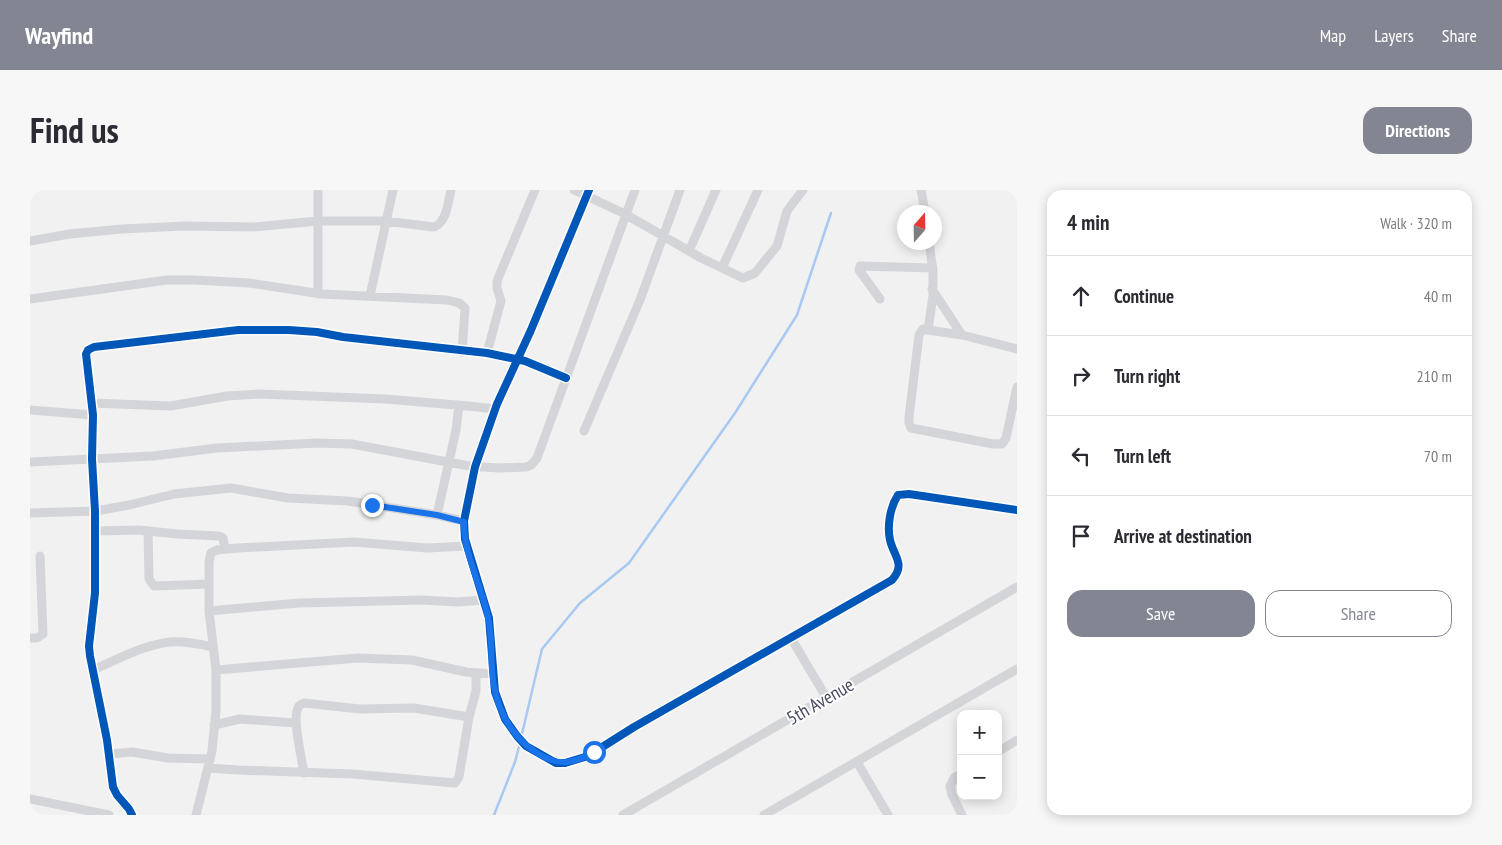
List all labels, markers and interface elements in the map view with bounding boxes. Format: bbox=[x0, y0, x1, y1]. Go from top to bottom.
text: Wayfind bbox=[25, 20, 93, 51]
text: Map bbox=[1320, 24, 1346, 47]
text: Layers bbox=[1374, 24, 1414, 47]
text: Share bbox=[1442, 24, 1477, 47]
text: Find us bbox=[30, 107, 119, 153]
button: Directions bbox=[1363, 107, 1472, 154]
north arrow bbox=[897, 205, 942, 250]
text: 4 min bbox=[1067, 209, 1109, 236]
text: Walk · 320 m bbox=[1380, 213, 1452, 233]
icon: ahead bbox=[1067, 282, 1095, 310]
text: Continue bbox=[1114, 284, 1174, 308]
text: 40 m bbox=[1424, 286, 1452, 306]
icon: right bbox=[1067, 362, 1095, 390]
text: Turn right bbox=[1114, 364, 1180, 388]
text: 210 m bbox=[1417, 366, 1452, 386]
icon: left bbox=[1067, 442, 1095, 470]
text: Turn left bbox=[1114, 444, 1171, 468]
text: 70 m bbox=[1424, 446, 1452, 466]
route end bbox=[361, 494, 384, 517]
icon: arrive bbox=[1067, 522, 1095, 550]
text: Arrive at destination bbox=[1114, 524, 1252, 548]
button: Save bbox=[1067, 590, 1255, 637]
button: Share bbox=[1265, 590, 1452, 637]
street label: 5th Avenue bbox=[782, 672, 858, 730]
map controls bbox=[957, 710, 1002, 800]
button: + bbox=[957, 710, 1002, 755]
route start bbox=[583, 741, 606, 764]
button: − bbox=[957, 755, 1002, 800]

